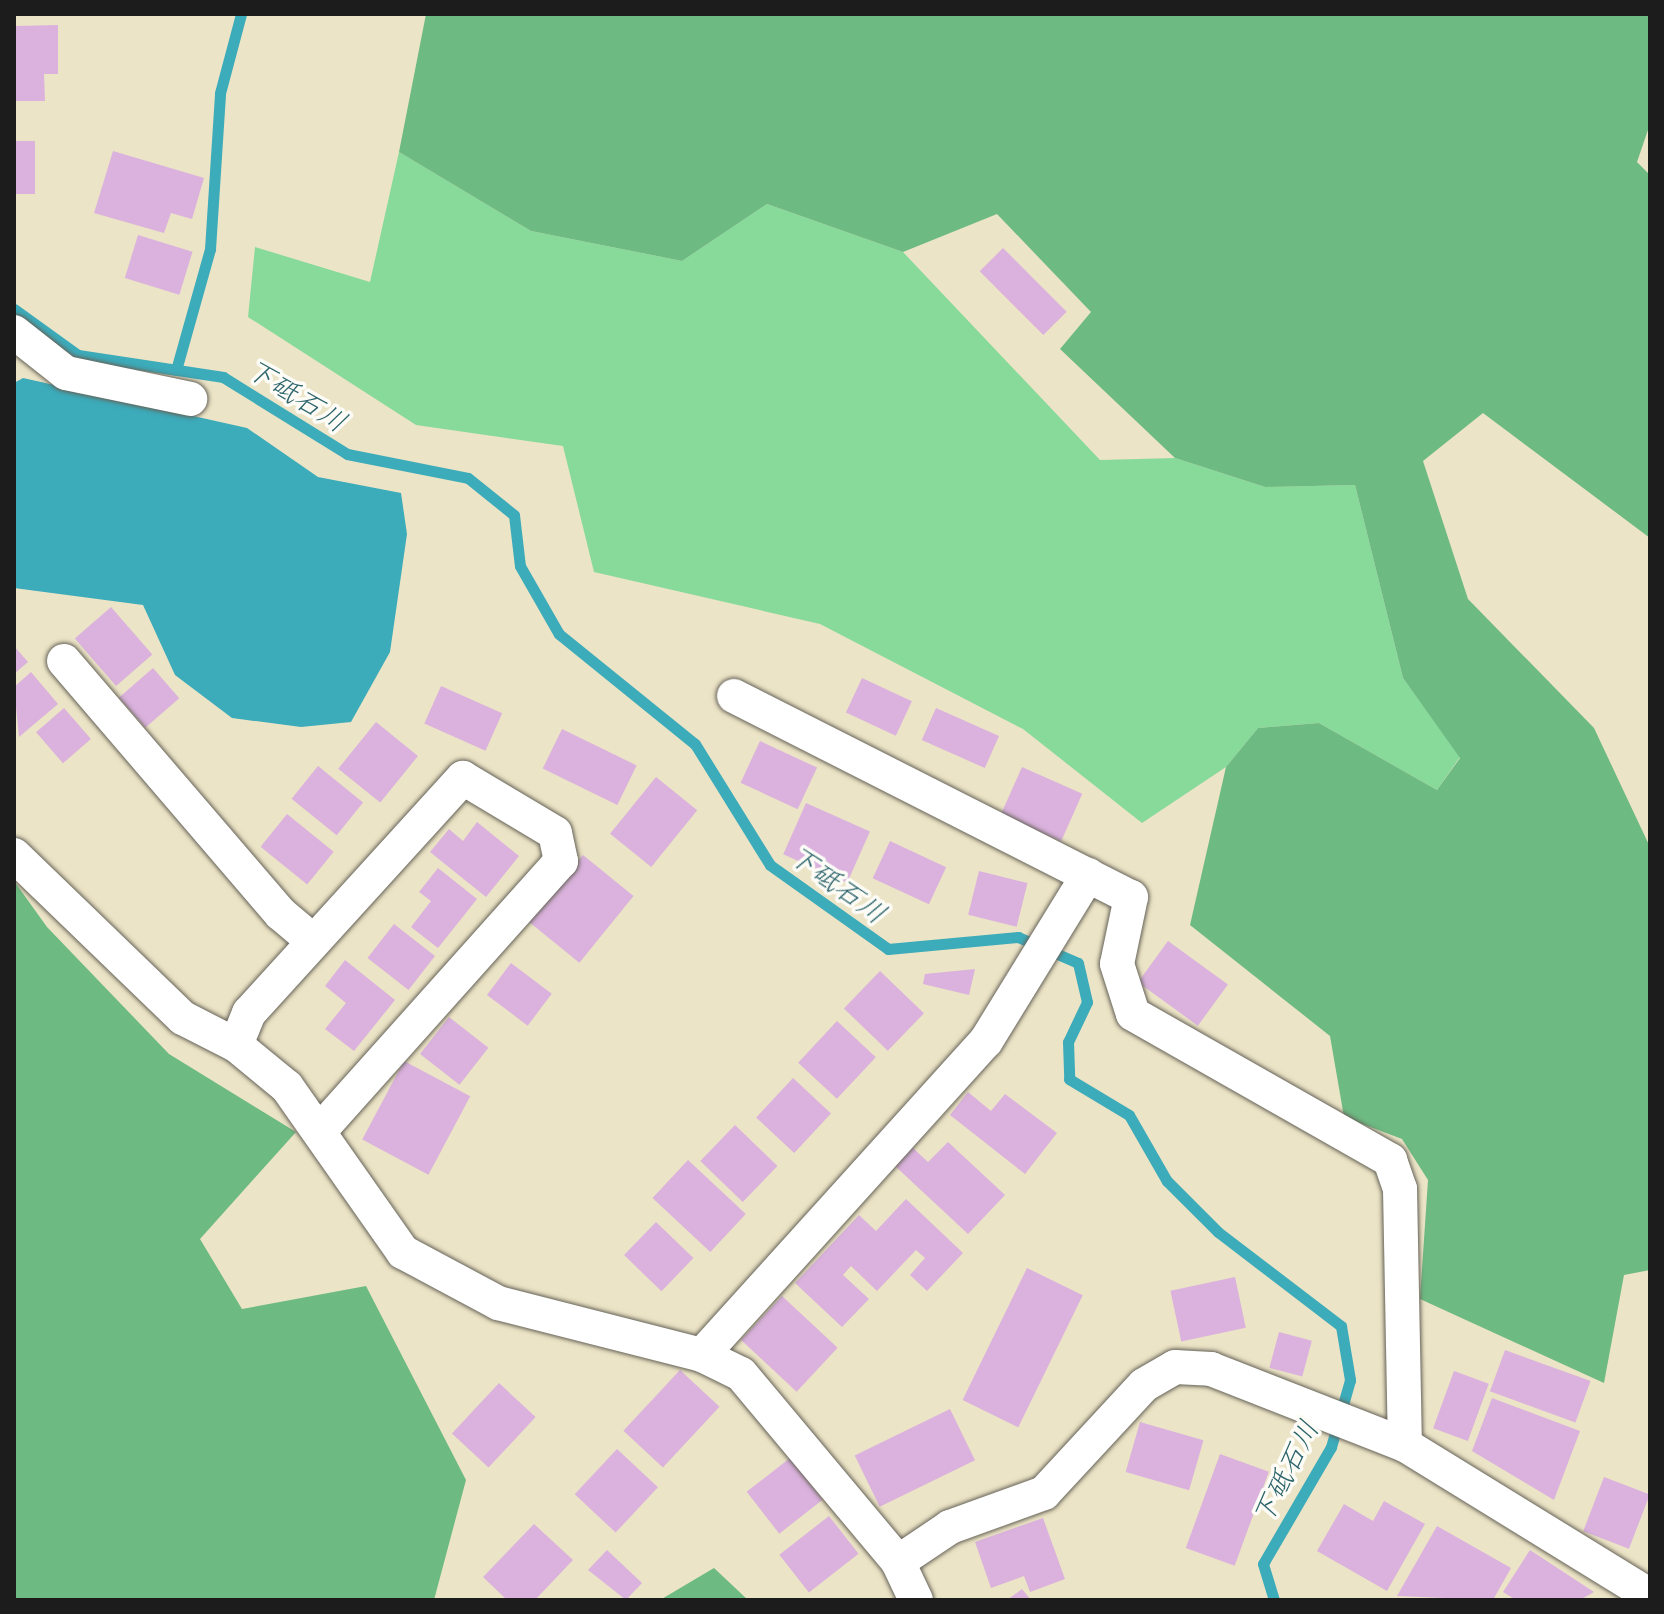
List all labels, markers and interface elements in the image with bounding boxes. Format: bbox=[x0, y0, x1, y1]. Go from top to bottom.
water label: 下砥石川 bbox=[241, 351, 353, 439]
water label: 下砥石川 bbox=[783, 837, 893, 931]
water label: 下砥石川 bbox=[1245, 1414, 1325, 1530]

